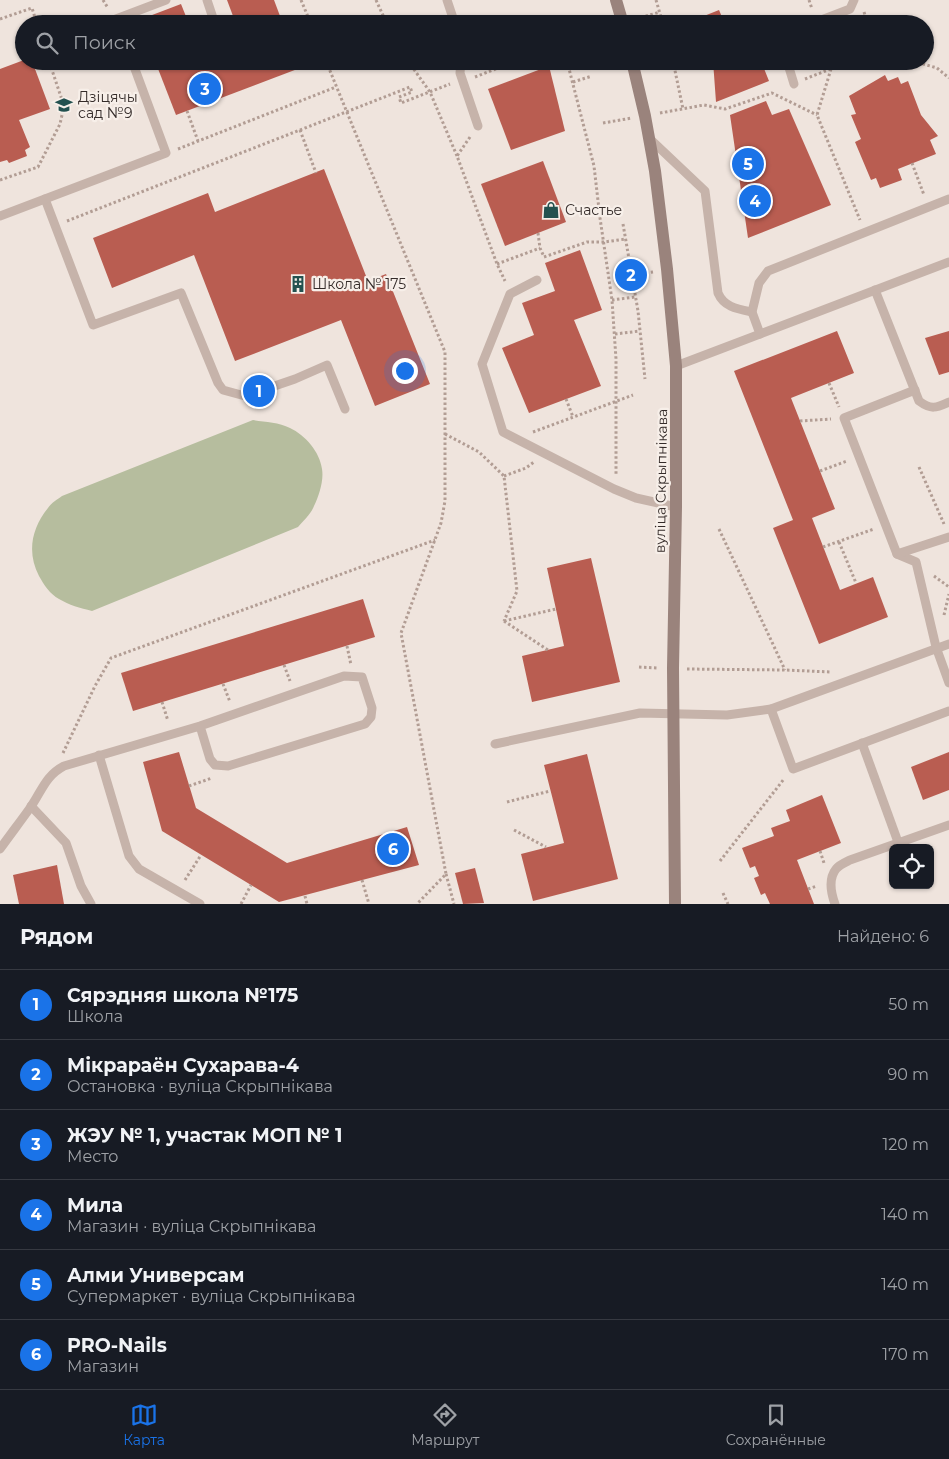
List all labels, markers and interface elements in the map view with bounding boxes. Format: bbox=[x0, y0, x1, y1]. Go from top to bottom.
search box bbox=[15, 15, 934, 70]
icon: search bbox=[33, 29, 61, 57]
text: Поиск bbox=[73, 31, 136, 54]
pin: 3 bbox=[189, 70, 221, 108]
place label: Дзіцячы сад №9 bbox=[78, 88, 138, 122]
school or university icon: Дзіцячы сад №9 bbox=[54, 95, 74, 115]
pin: 5 bbox=[732, 145, 764, 183]
pin: 4 bbox=[739, 182, 771, 220]
shop icon: Счастье bbox=[541, 200, 561, 220]
place label: Счастье bbox=[565, 201, 622, 219]
pin: 2 bbox=[615, 256, 647, 294]
building icon: Школа № 175 bbox=[288, 274, 308, 294]
place label: Школа № 175 bbox=[312, 275, 406, 293]
your location bbox=[392, 358, 418, 384]
pin: 1 bbox=[243, 372, 275, 410]
street label: вуліца Скрыпнікава bbox=[651, 409, 671, 553]
pin: 6 bbox=[377, 830, 409, 868]
map controls bbox=[889, 844, 934, 889]
button: locate bbox=[889, 844, 934, 889]
text: Рядом bbox=[20, 924, 93, 949]
text: Найдено: 6 bbox=[837, 927, 929, 946]
text: Сярэдняя школа №175 bbox=[67, 984, 298, 1007]
text: 1 bbox=[33, 995, 39, 1014]
text: 50 m bbox=[888, 995, 929, 1014]
text: Школа bbox=[67, 1007, 123, 1026]
text: Мікрараён Сухарава-4 bbox=[67, 1054, 299, 1077]
text: 2 bbox=[31, 1065, 41, 1084]
text: 90 m bbox=[887, 1065, 929, 1084]
text: Остановка · вуліца Скрыпнікава bbox=[67, 1077, 333, 1096]
text: ЖЭУ № 1, участак МОП № 1 bbox=[67, 1124, 343, 1147]
text: 3 bbox=[31, 1135, 41, 1154]
text: 120 m bbox=[882, 1135, 929, 1154]
text: Место bbox=[67, 1147, 119, 1166]
text: Мила bbox=[67, 1194, 123, 1217]
text: 4 bbox=[30, 1205, 42, 1224]
text: 140 m bbox=[881, 1205, 929, 1224]
text: Магазин · вуліца Скрыпнікава bbox=[67, 1217, 316, 1236]
text: Алми Универсам bbox=[67, 1264, 244, 1287]
text: 5 bbox=[31, 1275, 41, 1294]
text: 140 m bbox=[881, 1275, 929, 1294]
text: Супермаркет · вуліца Скрыпнікава bbox=[67, 1287, 356, 1306]
text: PRO-Nails bbox=[67, 1334, 167, 1357]
text: 6 bbox=[31, 1345, 41, 1364]
text: 170 m bbox=[882, 1345, 929, 1364]
text: Магазин bbox=[67, 1357, 139, 1376]
tab: Карта bbox=[123, 1401, 165, 1449]
tab: Маршрут bbox=[411, 1401, 479, 1449]
tab: Сохранённые bbox=[726, 1401, 826, 1449]

